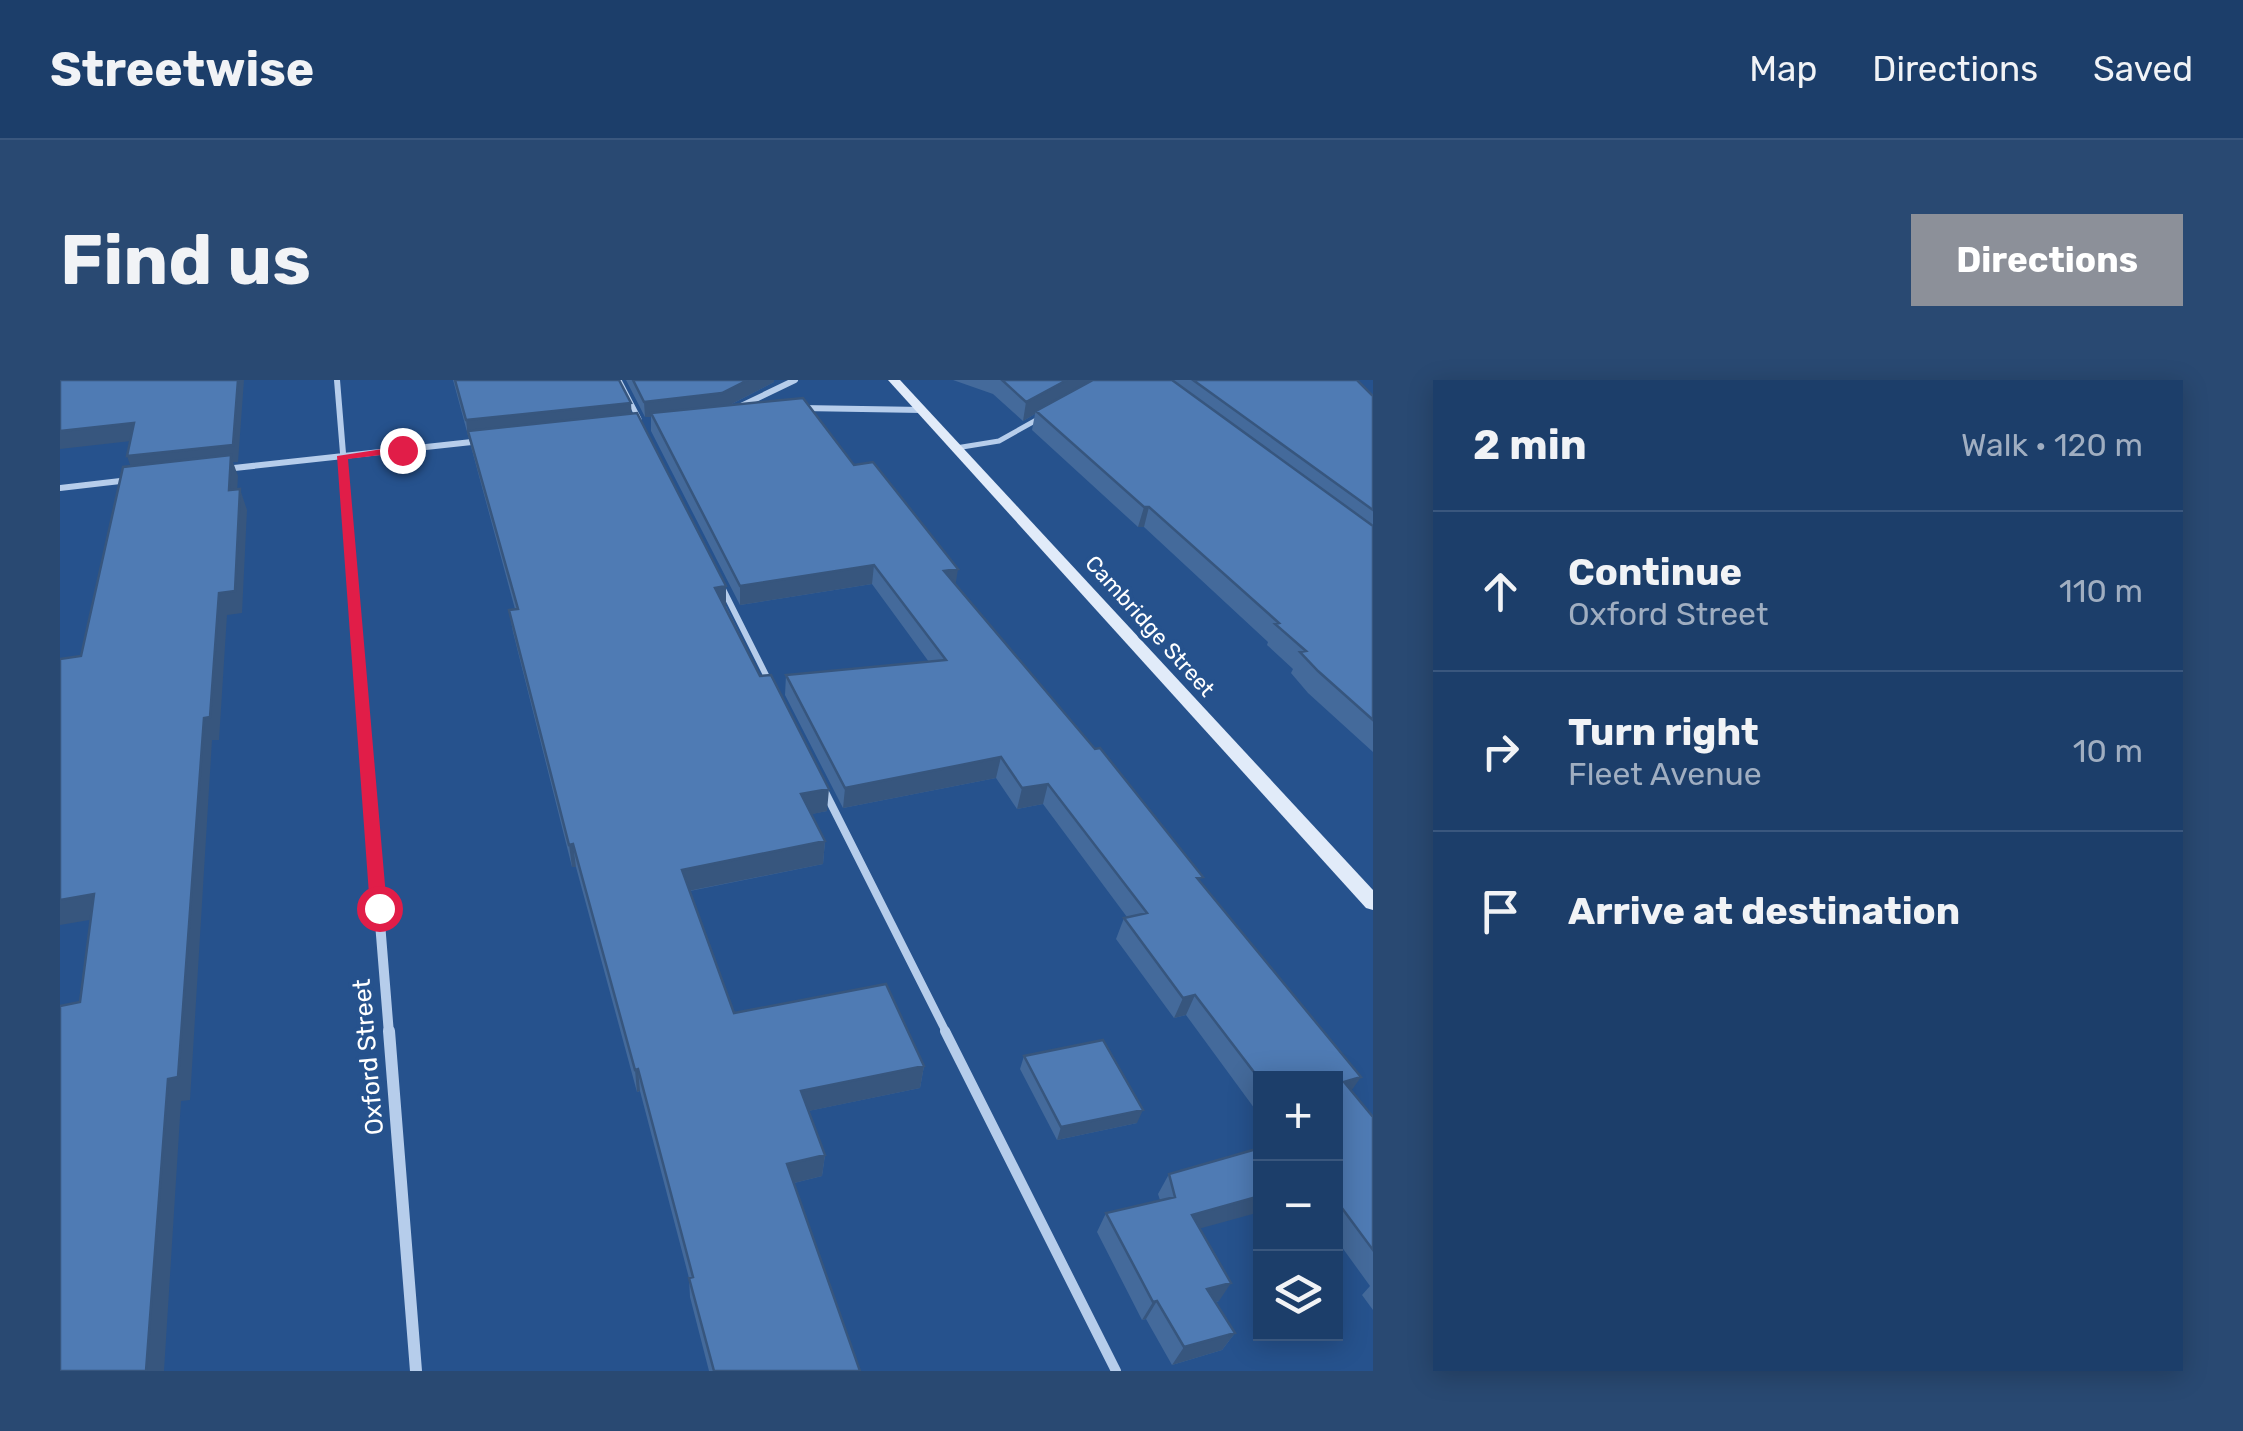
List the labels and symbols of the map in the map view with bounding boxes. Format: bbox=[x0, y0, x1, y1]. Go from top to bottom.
route end bbox=[380, 428, 426, 474]
street label: Cambridge Street bbox=[1080, 550, 1221, 702]
route start bbox=[357, 886, 403, 932]
street label: Oxford Street bbox=[347, 978, 389, 1136]

